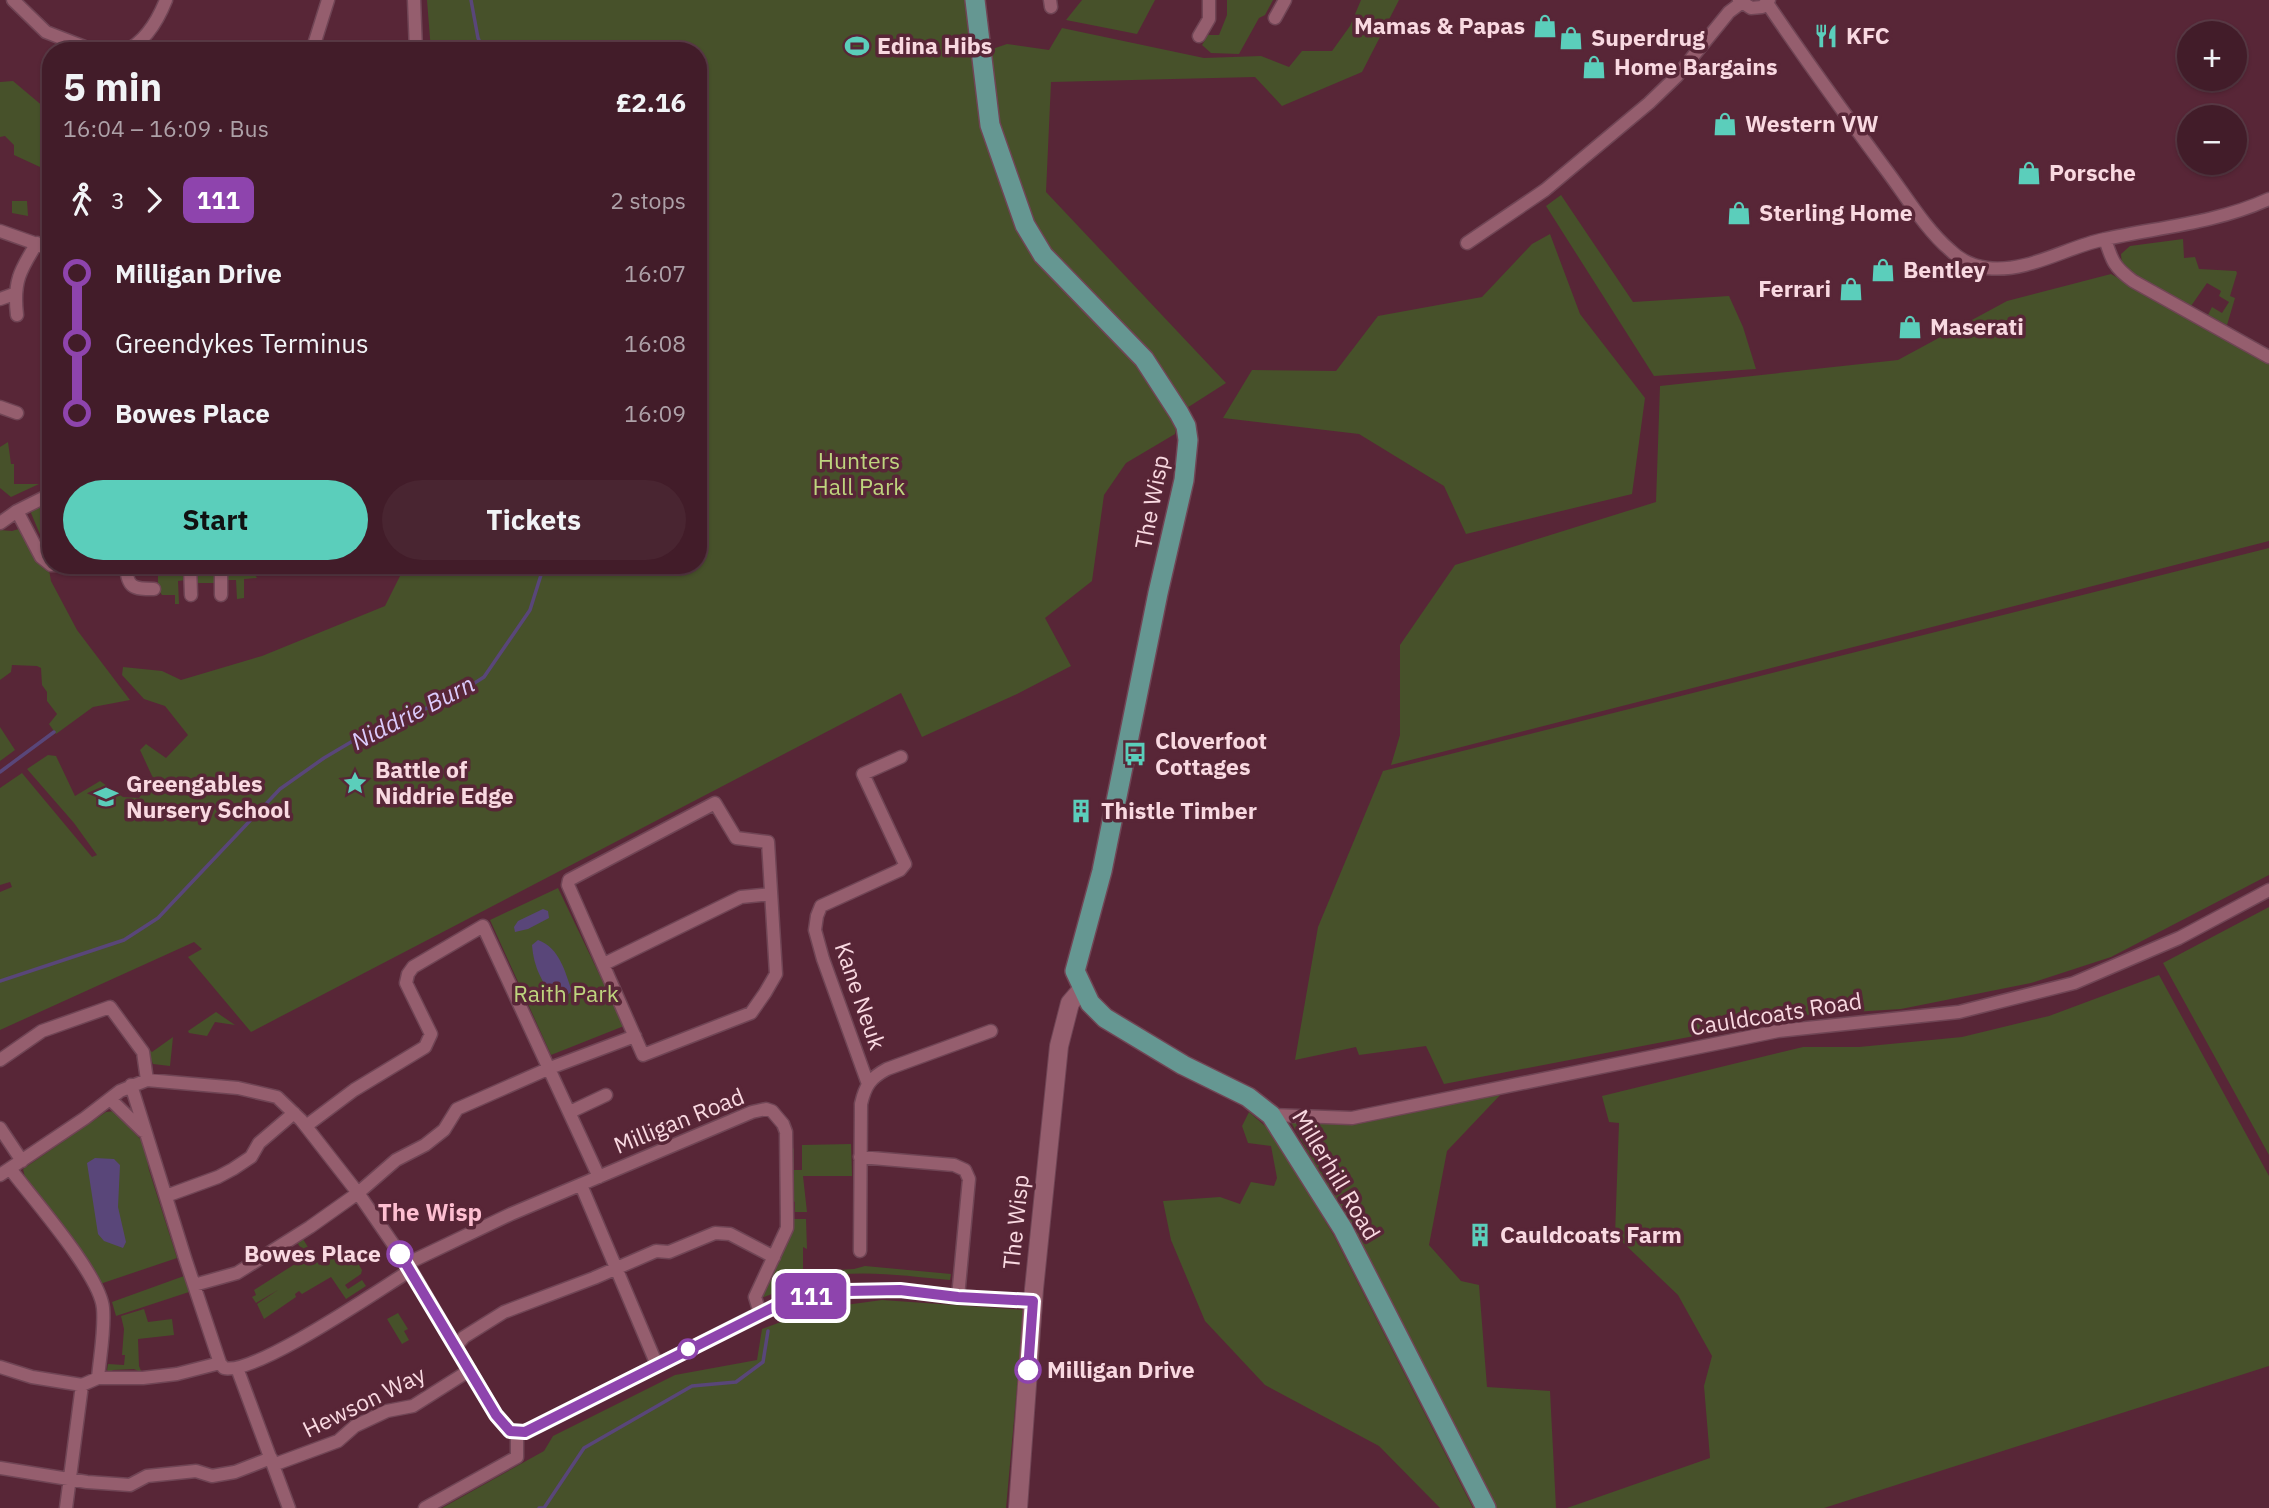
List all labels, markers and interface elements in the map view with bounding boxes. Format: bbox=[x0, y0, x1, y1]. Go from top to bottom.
place label: Mamas & Papas bbox=[1354, 10, 1525, 40]
shop icon: Mamas & Papas bbox=[1531, 12, 1559, 40]
place label: KFC bbox=[1846, 20, 1890, 50]
map controls bbox=[2177, 21, 2247, 175]
button: + bbox=[2177, 21, 2247, 91]
place label: Superdrug bbox=[1591, 22, 1705, 52]
restaurant icon: KFC bbox=[1812, 22, 1840, 50]
shop icon: Superdrug bbox=[1557, 24, 1585, 52]
place label: Edina Hibs bbox=[877, 30, 992, 60]
sports icon: Edina Hibs bbox=[843, 32, 871, 60]
place label: Home Bargains bbox=[1614, 51, 1778, 81]
shop icon: Home Bargains bbox=[1580, 53, 1608, 81]
text: 5 min bbox=[63, 62, 162, 111]
text: £2.16 bbox=[616, 85, 686, 119]
button: − bbox=[2177, 105, 2247, 175]
place label: Western VW bbox=[1745, 108, 1879, 138]
shop icon: Western VW bbox=[1711, 110, 1739, 138]
text: 16:04 – 16:09 · Bus bbox=[63, 113, 269, 143]
place label: Porsche bbox=[2049, 157, 2136, 187]
shop icon: Porsche bbox=[2015, 159, 2043, 187]
icon: walk bbox=[63, 181, 101, 219]
icon: forward bbox=[135, 181, 173, 219]
text: 111 bbox=[197, 184, 240, 216]
text: 3 bbox=[111, 185, 125, 215]
text: 2 stops bbox=[610, 185, 686, 215]
place label: Sterling Home bbox=[1759, 197, 1913, 227]
shop icon: Sterling Home bbox=[1725, 199, 1753, 227]
place label: Bentley bbox=[1903, 254, 1987, 284]
text: Milligan Drive bbox=[115, 256, 282, 290]
shop icon: Bentley bbox=[1869, 256, 1897, 284]
text: 16:07 bbox=[624, 258, 686, 288]
place label: Ferrari bbox=[1758, 273, 1831, 303]
shop icon: Ferrari bbox=[1837, 275, 1865, 303]
place label: Maserati bbox=[1930, 311, 2024, 341]
shop icon: Maserati bbox=[1896, 313, 1924, 341]
text: Greendykes Terminus bbox=[115, 326, 369, 360]
text: 16:08 bbox=[624, 328, 686, 358]
text: Bowes Place bbox=[115, 396, 270, 430]
text: 16:09 bbox=[624, 398, 686, 428]
park label: Hunters Hall Park bbox=[813, 445, 905, 501]
street label: The Wisp bbox=[1127, 452, 1175, 551]
button: Start bbox=[63, 480, 368, 560]
button: Tickets bbox=[382, 480, 686, 560]
water label: Niddrie Burn bbox=[345, 667, 480, 757]
place label: Cloverfoot Cottages bbox=[1155, 725, 1267, 781]
bus stop icon: Cloverfoot Cottages bbox=[1121, 740, 1149, 768]
place label: Battle of Niddrie Edge bbox=[375, 754, 514, 810]
place label: Greengables Nursery School bbox=[126, 768, 290, 824]
place icon: Battle of Niddrie Edge bbox=[341, 769, 369, 797]
school or university icon: Greengables Nursery School bbox=[92, 783, 120, 811]
place label: Thistle Timber bbox=[1101, 795, 1257, 825]
building icon: Thistle Timber bbox=[1067, 797, 1095, 825]
street label: Kane Neuk bbox=[829, 938, 893, 1053]
park label: Raith Park bbox=[513, 978, 619, 1008]
street label: Cauldcoats Road bbox=[1688, 985, 1864, 1041]
street label: Milligan Road bbox=[609, 1080, 748, 1160]
street label: Millerhill Road bbox=[1286, 1104, 1388, 1245]
street label: The Wisp bbox=[995, 1173, 1035, 1271]
district label: The Wisp bbox=[378, 1196, 482, 1228]
place label: Cauldcoats Farm bbox=[1500, 1219, 1682, 1249]
building icon: Cauldcoats Farm bbox=[1466, 1221, 1494, 1249]
place label: Bowes Place bbox=[244, 1238, 381, 1268]
marker: Bowes Place bbox=[387, 1241, 413, 1267]
line badge: 111 bbox=[771, 1273, 851, 1319]
text: 111 bbox=[789, 1280, 833, 1312]
unlabelled marker bbox=[678, 1339, 698, 1359]
place label: Milligan Drive bbox=[1047, 1354, 1195, 1384]
marker: Milligan Drive bbox=[1015, 1357, 1041, 1383]
street label: Hewson Way bbox=[297, 1358, 430, 1444]

